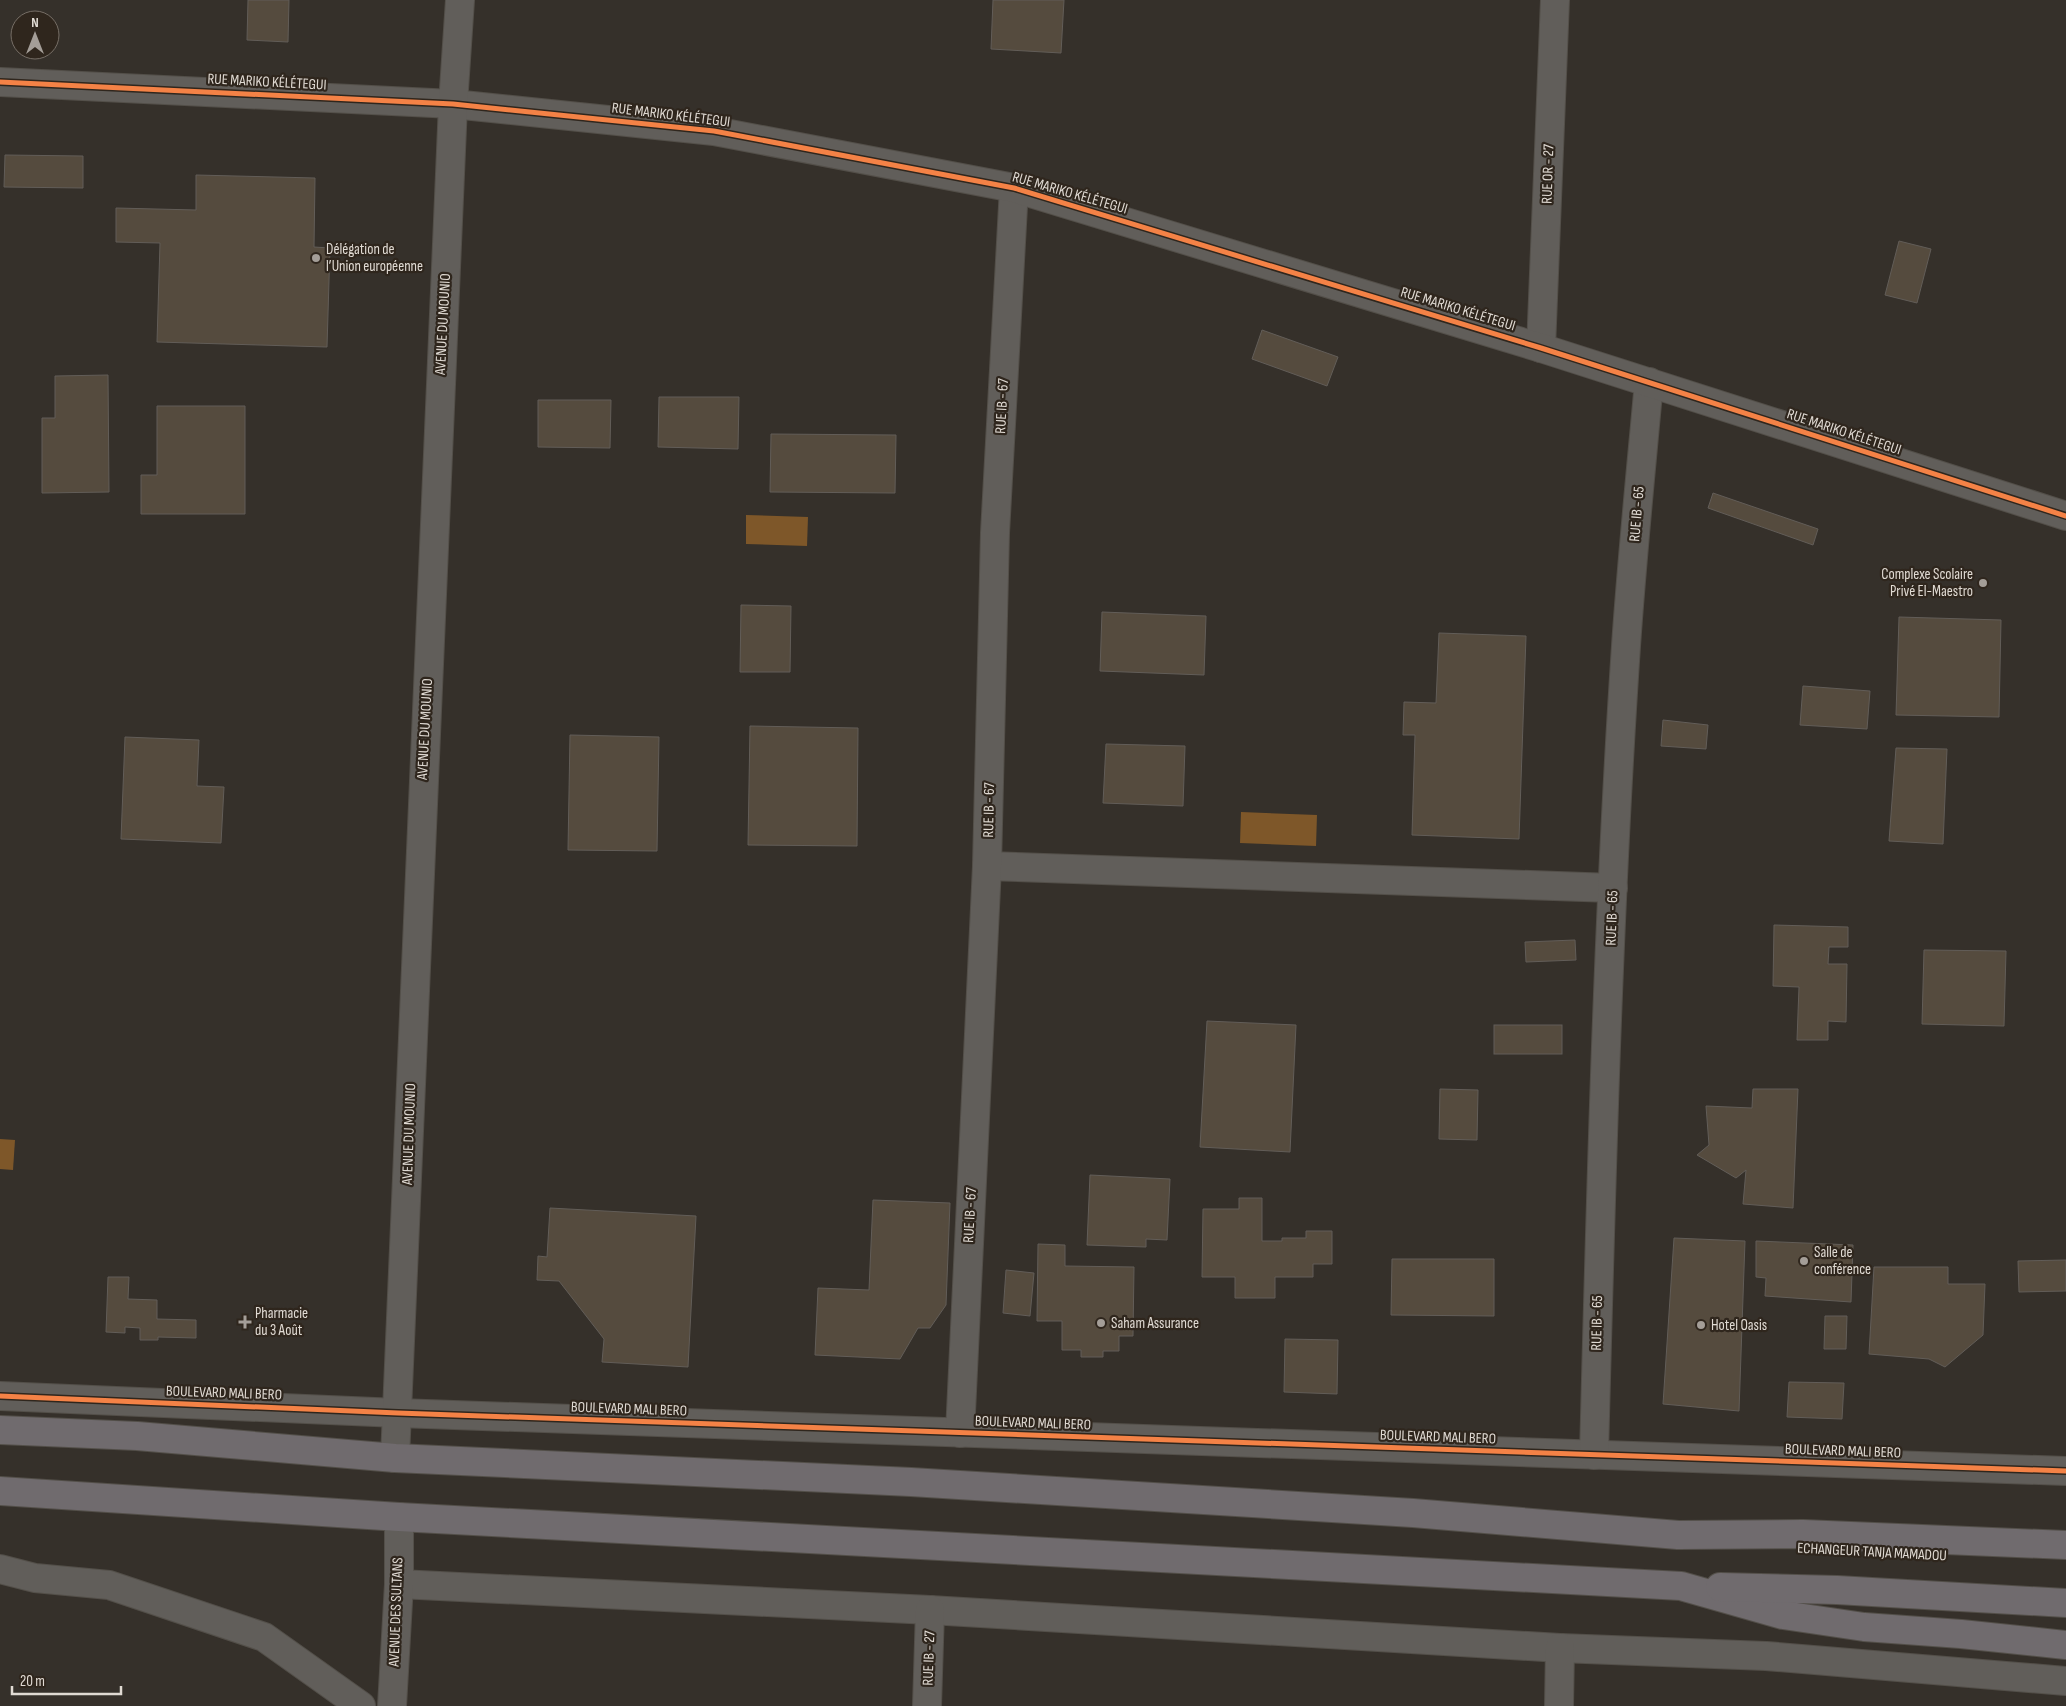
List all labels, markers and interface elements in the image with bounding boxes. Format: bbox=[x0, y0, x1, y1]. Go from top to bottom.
north arrow bbox=[10, 10, 60, 60]
text: N bbox=[31, 14, 39, 31]
street label: RUE MARIKO KÉLÉTEGUI bbox=[207, 69, 327, 95]
street label: RUE MARIKO KÉLÉTEGUI bbox=[611, 98, 731, 132]
street label: RUE OR - 27 bbox=[1537, 144, 1559, 204]
street label: RUE MARIKO KÉLÉTEGUI bbox=[1010, 167, 1130, 219]
place label: Délégation de l’Union européenne bbox=[326, 240, 423, 276]
marker: Délégation de l’Union européenne bbox=[310, 252, 322, 264]
street label: AVENUE DU MOUNIO bbox=[431, 273, 455, 376]
street label: RUE MARIKO KÉLÉTEGUI bbox=[1398, 282, 1518, 336]
street label: RUE IB - 67 bbox=[991, 378, 1013, 434]
street label: RUE MARIKO KÉLÉTEGUI bbox=[1784, 405, 1904, 459]
street label: RUE IB - 65 bbox=[1625, 486, 1649, 542]
place label: Complexe Scolaire Privé El-Maestro bbox=[1881, 565, 1973, 601]
marker: Complexe Scolaire Privé El-Maestro bbox=[1977, 577, 1989, 589]
street label: AVENUE DU MOUNIO bbox=[413, 678, 437, 781]
street label: RUE IB - 67 bbox=[979, 782, 999, 838]
street label: RUE IB - 65 bbox=[1602, 890, 1622, 946]
street label: AVENUE DU MOUNIO bbox=[398, 1083, 420, 1186]
street label: RUE IB - 67 bbox=[959, 1187, 981, 1243]
place label: Salle de conférence bbox=[1814, 1243, 1871, 1279]
marker: Salle de conférence bbox=[1798, 1255, 1810, 1267]
street label: RUE IB - 65 bbox=[1587, 1295, 1607, 1351]
place label: Pharmacie du 3 Août bbox=[255, 1304, 308, 1340]
place label: Saham Assurance bbox=[1111, 1314, 1199, 1333]
marker: Pharmacie du 3 Août bbox=[239, 1316, 251, 1328]
place label: Hotel Oasis bbox=[1711, 1316, 1767, 1335]
marker: Saham Assurance bbox=[1095, 1317, 1107, 1329]
marker: Hotel Oasis bbox=[1695, 1319, 1707, 1331]
street label: BOULEVARD MALI BERO bbox=[166, 1381, 282, 1405]
street label: BOULEVARD MALI BERO bbox=[571, 1397, 687, 1421]
street label: BOULEVARD MALI BERO bbox=[975, 1411, 1091, 1435]
street label: BOULEVARD MALI BERO bbox=[1380, 1425, 1496, 1449]
street label: BOULEVARD MALI BERO bbox=[1785, 1439, 1901, 1463]
street label: ECHANGEUR TANJA MAMADOU bbox=[1797, 1539, 1947, 1565]
street label: AVENUE DES SULTANS bbox=[385, 1557, 407, 1668]
street label: RUE IB - 27 bbox=[919, 1630, 939, 1686]
scale bar bbox=[12, 1664, 121, 1696]
text: 20 m bbox=[20, 1672, 45, 1691]

